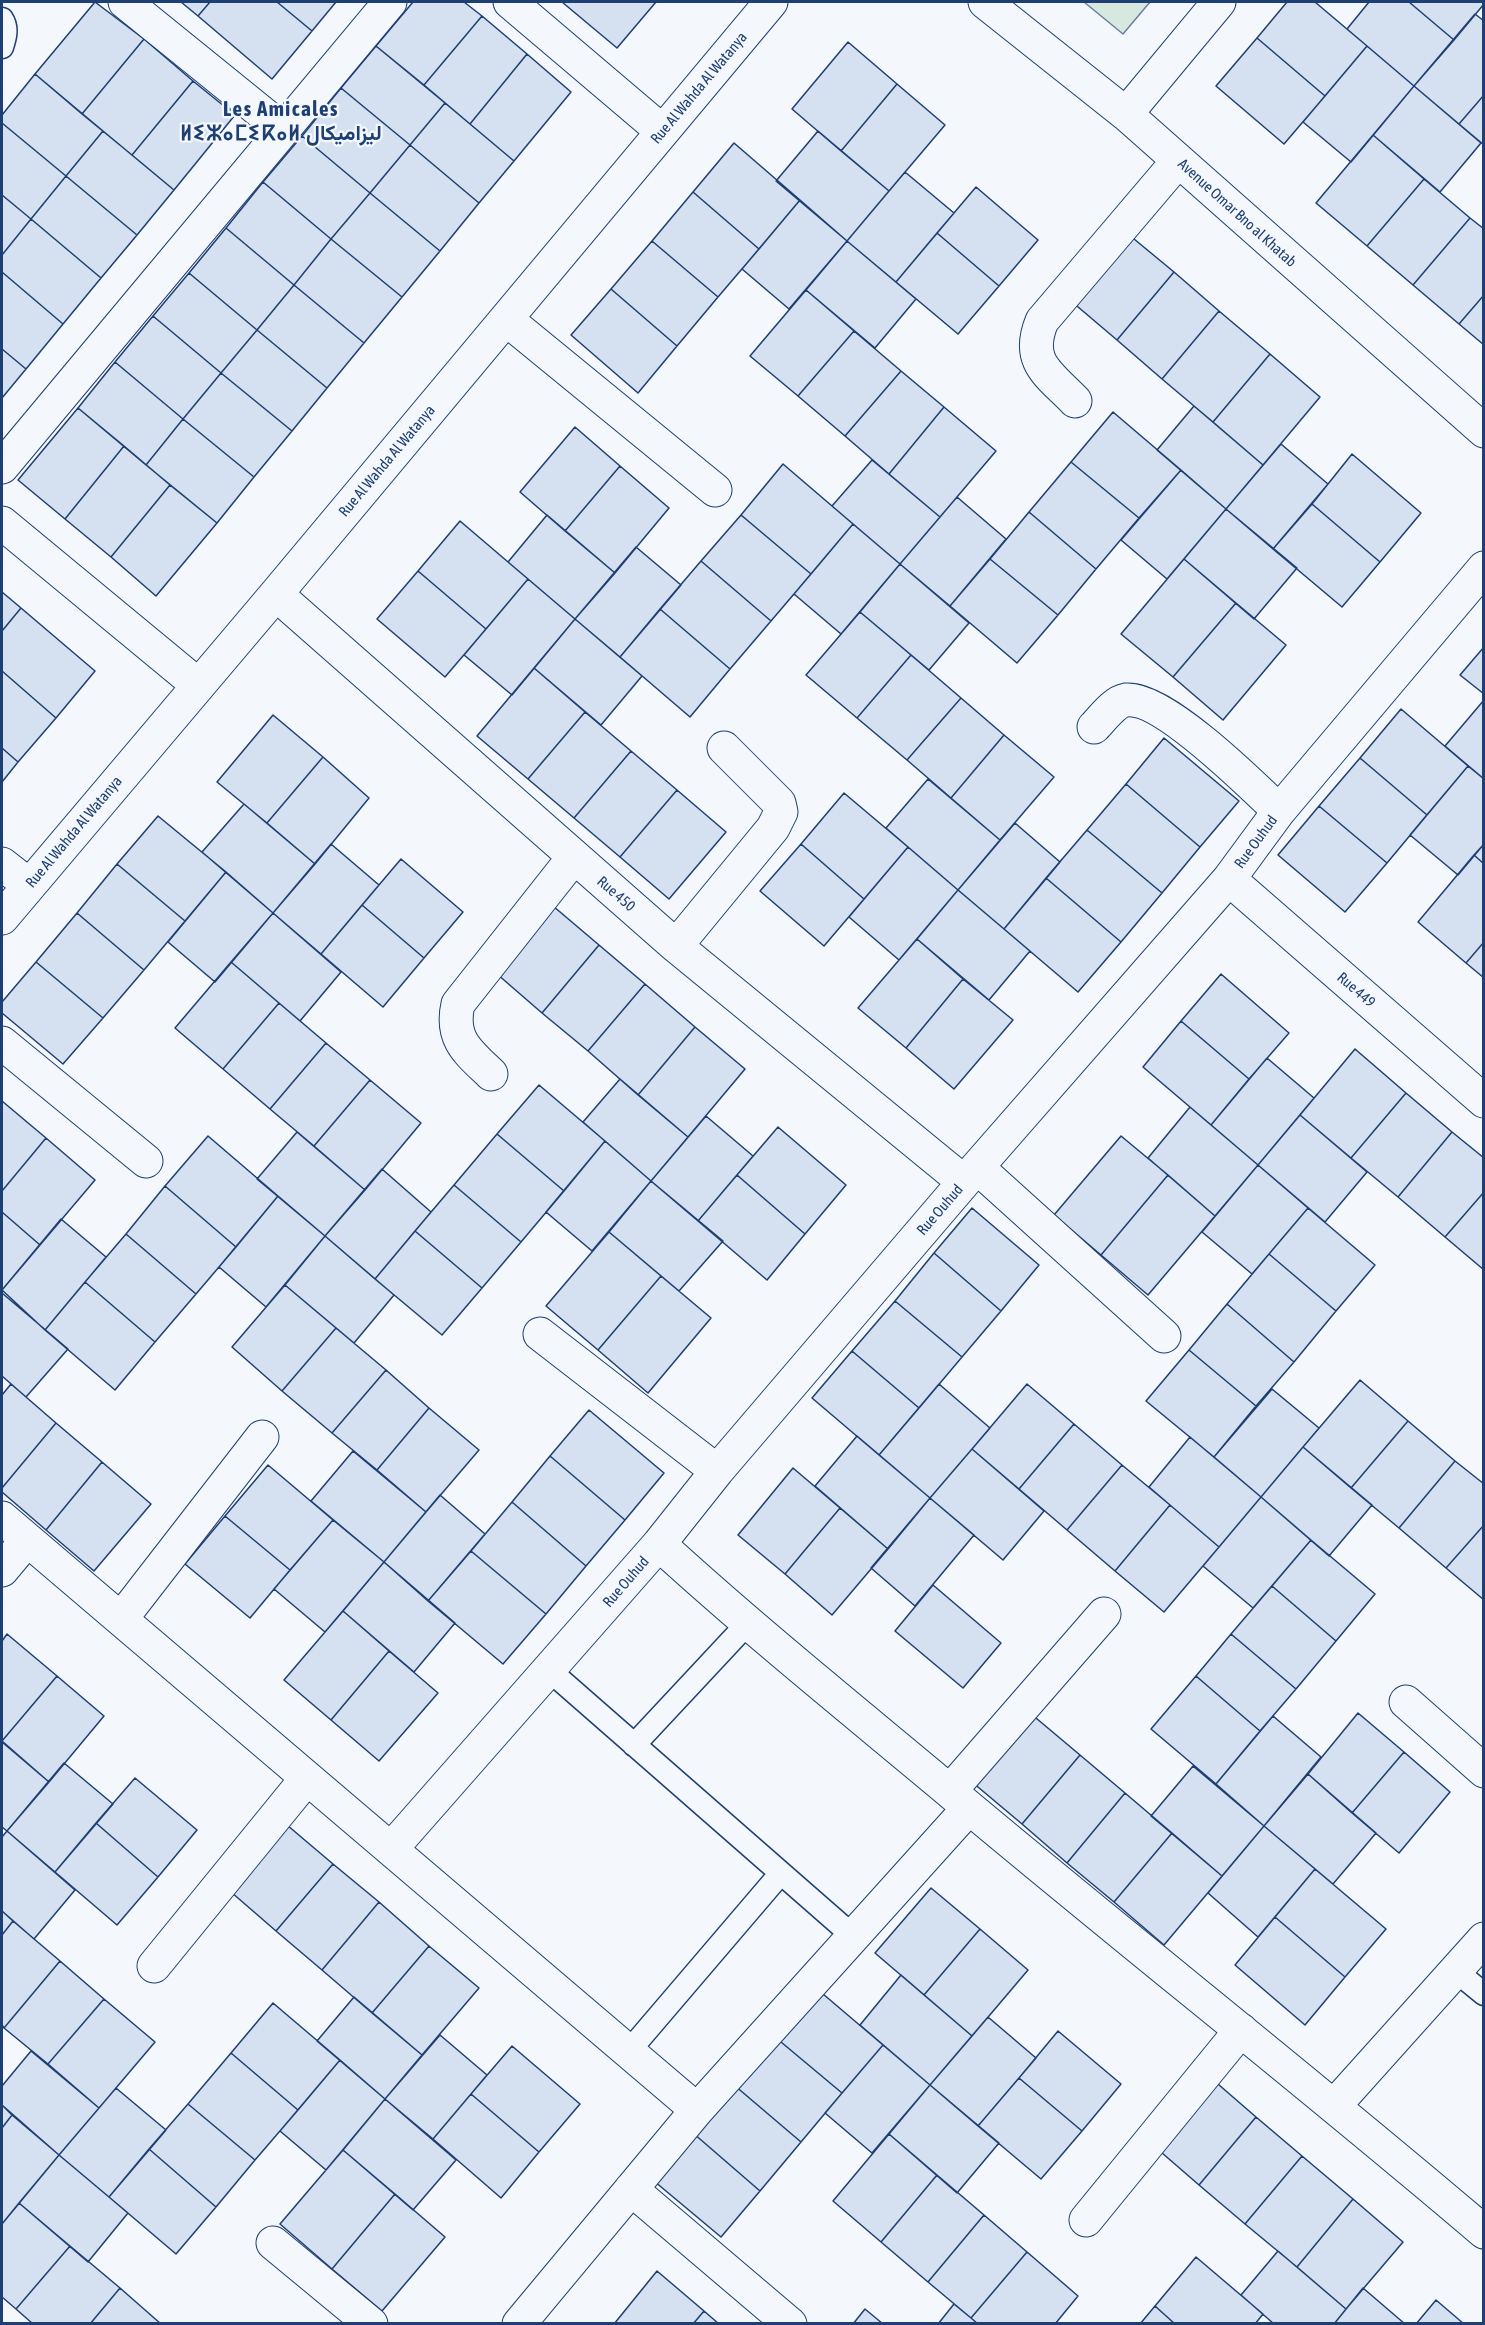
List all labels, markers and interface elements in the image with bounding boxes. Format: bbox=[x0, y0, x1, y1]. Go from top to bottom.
street label: Rue Al Wahda Al Watanya bbox=[647, 29, 751, 147]
district label: Les Amicales ⵍⵉⵣⴰⵎⵉⴽⴰⵍ ليزاميكال bbox=[187, 96, 375, 146]
street label: Avenue Omar Bno al Khatab bbox=[1174, 155, 1300, 271]
street label: Rue Al Wahda Al Watanya bbox=[335, 402, 439, 520]
street label: Rue Al Wahda Al Watanya bbox=[22, 773, 126, 891]
street label: Rue Ouhud bbox=[1231, 812, 1281, 872]
street label: Rue 450 bbox=[593, 873, 639, 915]
street label: Rue 449 bbox=[1333, 969, 1379, 1011]
street label: Rue Ouhud bbox=[913, 1181, 967, 1239]
street label: Rue Ouhud bbox=[599, 1553, 653, 1611]

